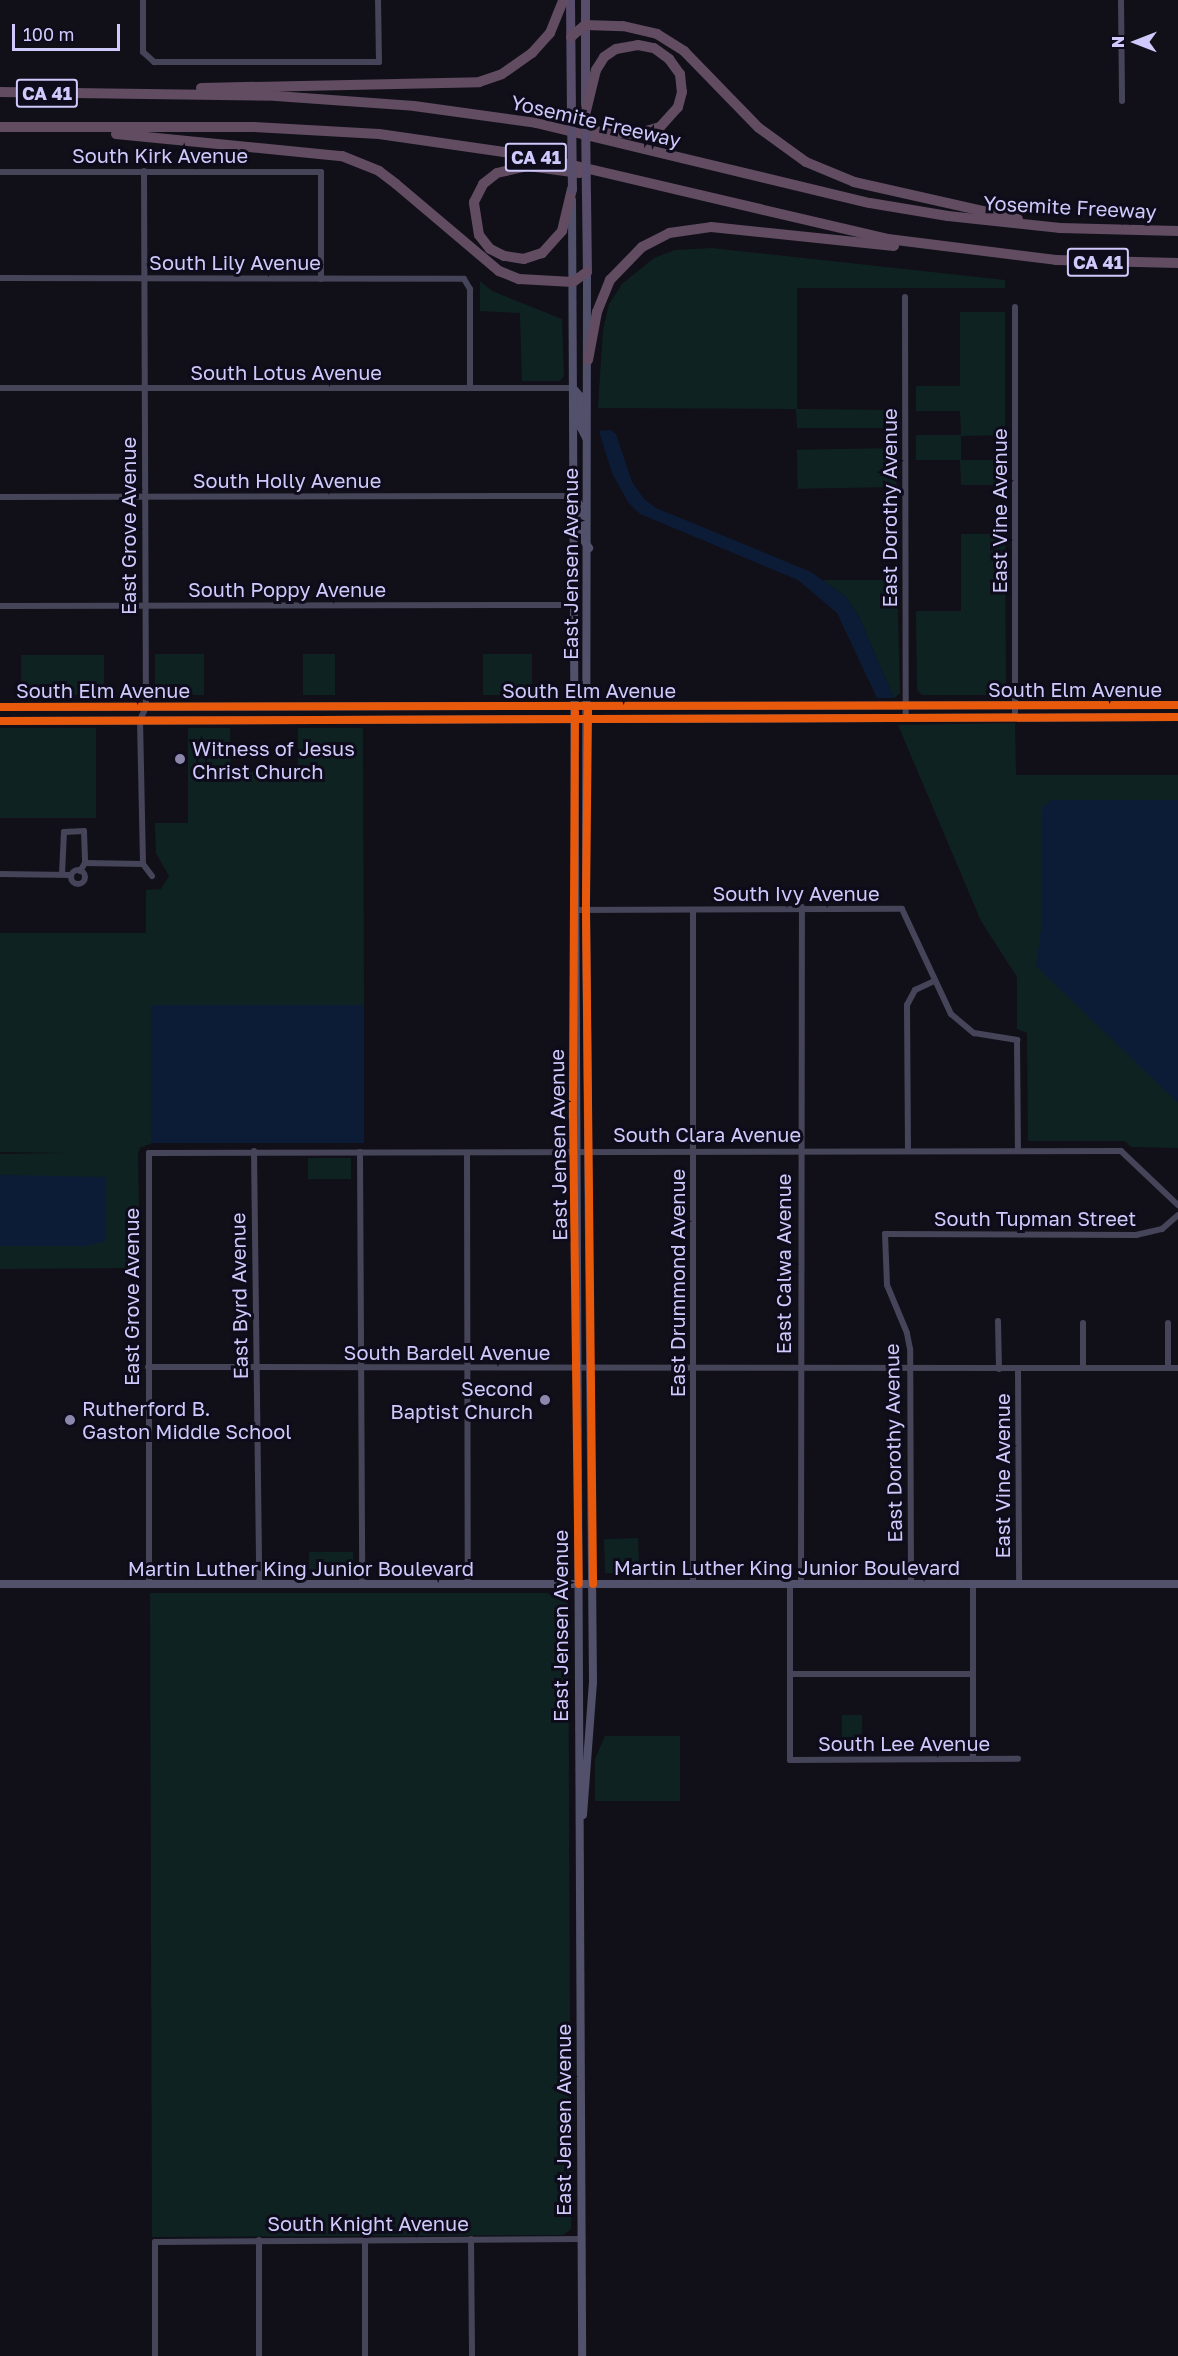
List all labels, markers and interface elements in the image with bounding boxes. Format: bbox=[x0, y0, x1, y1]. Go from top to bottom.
scale bar bbox=[15, 12, 123, 50]
north arrow bbox=[1106, 12, 1166, 72]
text: 100 m bbox=[23, 23, 74, 45]
text: N bbox=[1108, 36, 1128, 48]
road number: CA 41 bbox=[15, 78, 78, 108]
street label: Yosemite Freeway bbox=[509, 90, 683, 152]
road number: CA 41 bbox=[504, 142, 568, 172]
street label: South Kirk Avenue bbox=[72, 143, 248, 167]
street label: Yosemite Freeway bbox=[983, 190, 1157, 224]
road number: CA 41 bbox=[1066, 247, 1130, 277]
street label: South Lily Avenue bbox=[149, 250, 321, 274]
street label: South Lotus Avenue bbox=[190, 360, 382, 384]
street label: East Dorothy Avenue bbox=[877, 408, 901, 608]
street label: East Vine Avenue bbox=[987, 428, 1011, 594]
street label: East Grove Avenue bbox=[116, 437, 140, 615]
street label: South Holly Avenue bbox=[193, 468, 381, 492]
street label: East Jensen Avenue bbox=[558, 468, 582, 660]
street label: South Poppy Avenue bbox=[188, 577, 386, 601]
street label: South Elm Avenue bbox=[988, 677, 1162, 701]
street label: South Elm Avenue bbox=[16, 678, 190, 702]
street label: South Elm Avenue bbox=[502, 678, 676, 702]
place label: Witness of Jesus Christ Church bbox=[192, 736, 355, 783]
marker: Witness of Jesus Christ Church bbox=[173, 752, 187, 766]
street label: South Ivy Avenue bbox=[712, 881, 880, 905]
street label: East Jensen Avenue bbox=[544, 1049, 572, 1241]
street label: South Clara Avenue bbox=[613, 1122, 801, 1146]
street label: East Drummond Avenue bbox=[665, 1169, 689, 1397]
street label: East Calwa Avenue bbox=[771, 1174, 795, 1354]
street label: South Tupman Street bbox=[934, 1206, 1136, 1230]
street label: East Grove Avenue bbox=[119, 1208, 143, 1386]
street label: East Byrd Avenue bbox=[226, 1212, 252, 1380]
street label: South Bardell Avenue bbox=[344, 1340, 550, 1364]
street label: East Dorothy Avenue bbox=[879, 1343, 907, 1543]
place label: Second Baptist Church bbox=[390, 1376, 533, 1423]
marker: Second Baptist Church bbox=[538, 1393, 552, 1407]
street label: East Vine Avenue bbox=[990, 1393, 1014, 1559]
place label: Rutherford B. Gaston Middle School bbox=[82, 1396, 292, 1443]
marker: Rutherford B. Gaston Middle School bbox=[63, 1413, 77, 1427]
street label: East Jensen Avenue bbox=[548, 1530, 572, 1722]
street label: Martin Luther King Junior Boulevard bbox=[614, 1555, 960, 1579]
street label: Martin Luther King Junior Boulevard bbox=[128, 1556, 474, 1580]
street label: South Lee Avenue bbox=[818, 1731, 990, 1755]
street label: East Jensen Avenue bbox=[551, 2024, 575, 2216]
street label: South Knight Avenue bbox=[267, 2211, 469, 2235]

